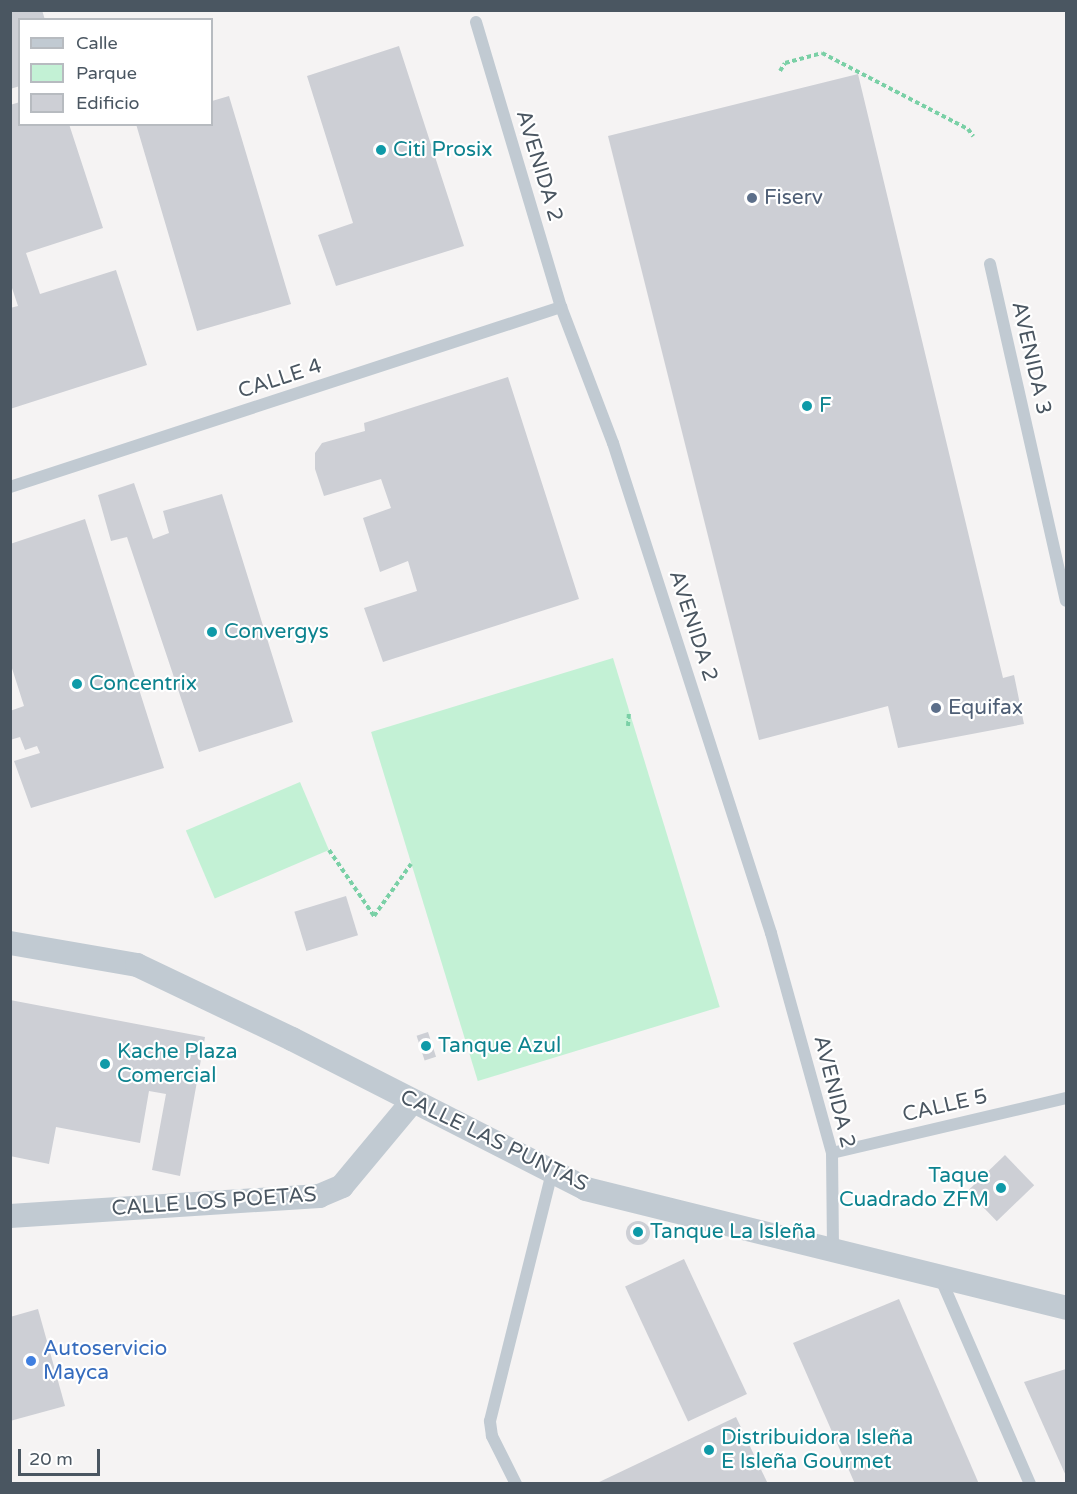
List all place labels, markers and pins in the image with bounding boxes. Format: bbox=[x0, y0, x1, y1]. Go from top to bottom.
place label: Citi Prosix bbox=[393, 137, 493, 163]
marker: Citi Prosix bbox=[374, 143, 388, 157]
place label: Fiserv bbox=[764, 185, 823, 211]
marker: Fiserv bbox=[745, 191, 759, 205]
place label: F bbox=[819, 393, 832, 419]
marker: F bbox=[800, 399, 814, 413]
place label: Convergys bbox=[224, 619, 329, 645]
marker: Convergys bbox=[205, 625, 219, 639]
place label: Concentrix bbox=[89, 671, 197, 697]
marker: Concentrix bbox=[70, 677, 84, 691]
place label: Equifax bbox=[948, 695, 1023, 721]
marker: Equifax bbox=[929, 701, 943, 715]
place label: Tanque Azul bbox=[438, 1033, 561, 1059]
place label: Kache Plaza Comercial bbox=[117, 1039, 237, 1089]
marker: Tanque Azul bbox=[419, 1039, 433, 1053]
marker: Kache Plaza Comercial bbox=[98, 1057, 112, 1071]
place label: Taque Cuadrado ZFM bbox=[839, 1163, 989, 1213]
marker: Taque Cuadrado ZFM bbox=[994, 1181, 1008, 1195]
place label: Tanque La Isleña bbox=[650, 1219, 816, 1245]
marker: Tanque La Isleña bbox=[631, 1225, 645, 1239]
place label: Autoservicio Mayca bbox=[43, 1336, 167, 1386]
marker: Autoservicio Mayca bbox=[24, 1354, 38, 1368]
place label: Distribuidora Isleña E Isleña Gourmet bbox=[721, 1425, 913, 1475]
marker: Distribuidora Isleña E Isleña Gourmet bbox=[702, 1443, 716, 1457]

